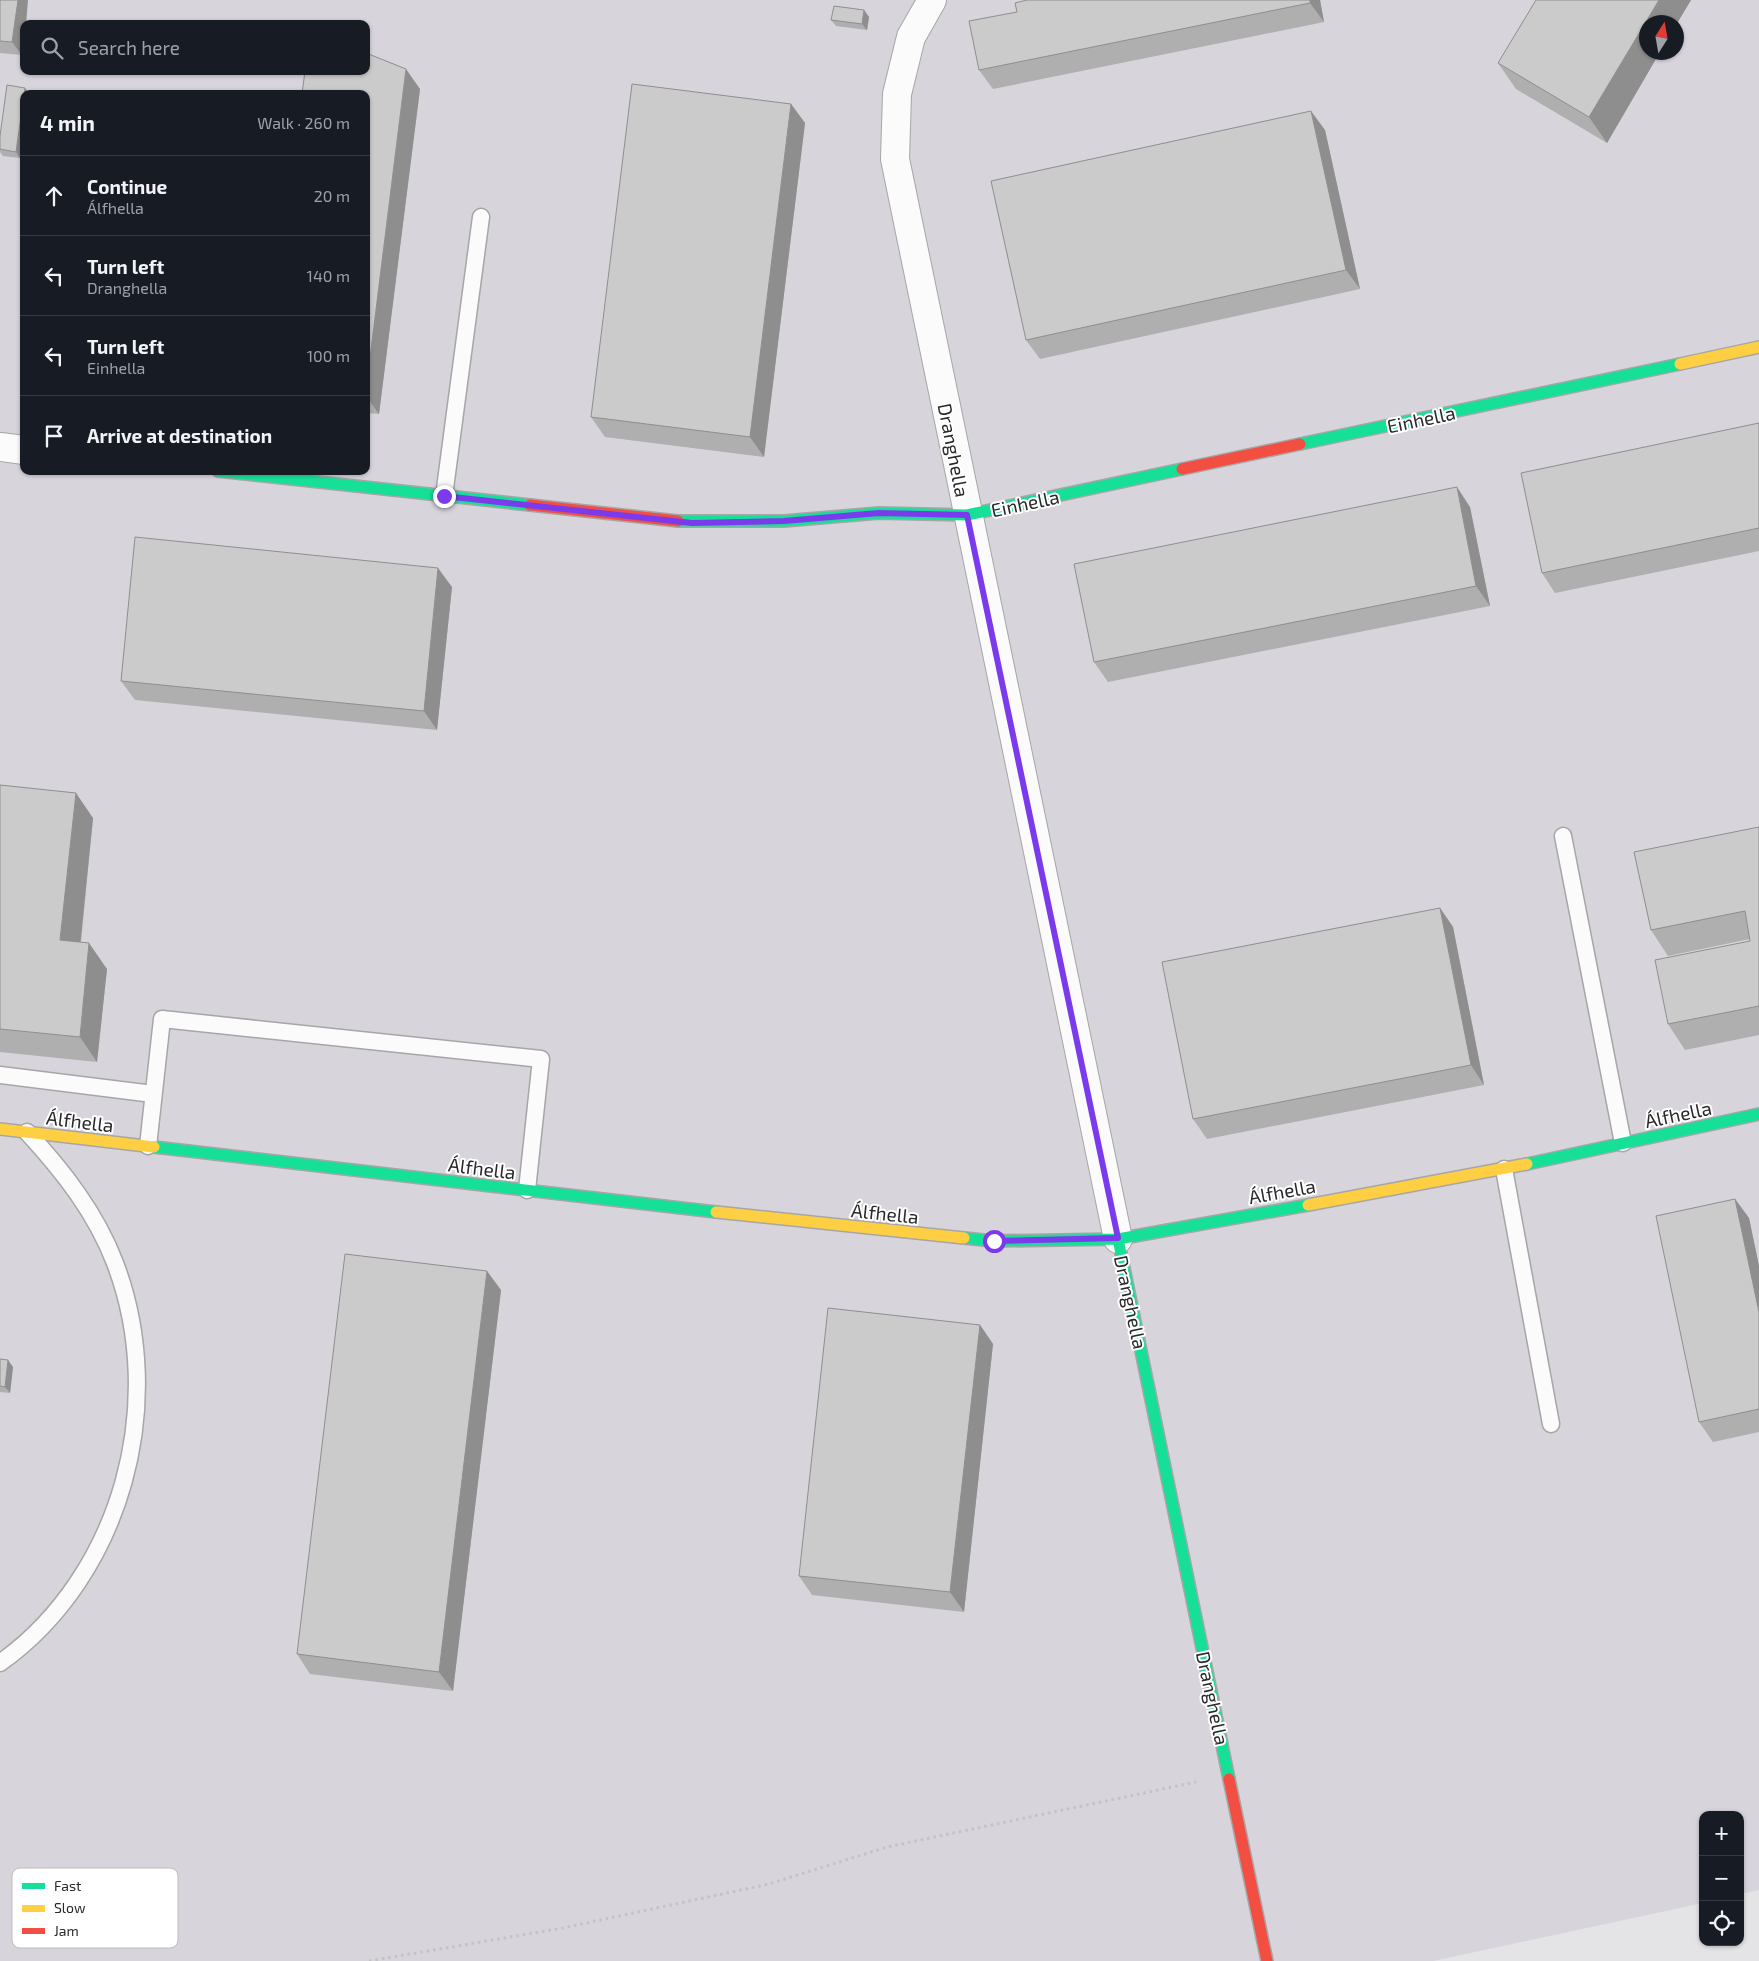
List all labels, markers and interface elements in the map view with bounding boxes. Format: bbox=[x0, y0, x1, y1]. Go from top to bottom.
north arrow bbox=[1639, 15, 1684, 60]
search box bbox=[20, 20, 370, 75]
icon: search bbox=[38, 34, 66, 62]
text: Search here bbox=[78, 36, 180, 59]
text: 4 min bbox=[40, 110, 95, 135]
text: Walk · 260 m bbox=[257, 113, 350, 132]
text: Continue bbox=[87, 175, 167, 198]
icon: ahead bbox=[40, 182, 68, 210]
text: 20 m bbox=[314, 186, 350, 205]
text: Álfhella bbox=[87, 198, 144, 217]
text: Turn left bbox=[87, 255, 164, 278]
icon: left bbox=[40, 262, 68, 290]
text: 140 m bbox=[307, 266, 350, 285]
text: Dranghella bbox=[87, 278, 167, 297]
text: Turn left bbox=[87, 335, 164, 358]
icon: left bbox=[40, 342, 68, 370]
text: 100 m bbox=[307, 346, 350, 365]
text: Einhella bbox=[87, 358, 145, 377]
street label: Dranghella bbox=[934, 401, 974, 499]
street label: Einhella bbox=[1385, 401, 1457, 437]
icon: arrive bbox=[40, 422, 68, 450]
text: Arrive at destination bbox=[87, 424, 272, 447]
route end bbox=[433, 485, 456, 508]
street label: Einhella bbox=[989, 485, 1061, 521]
street label: Álfhella bbox=[1643, 1096, 1713, 1132]
street label: Álfhella bbox=[45, 1105, 115, 1137]
street label: Álfhella bbox=[447, 1152, 517, 1184]
street label: Álfhella bbox=[1247, 1174, 1317, 1208]
street label: Álfhella bbox=[850, 1198, 920, 1228]
route start bbox=[983, 1230, 1006, 1253]
street label: Dranghella bbox=[1110, 1253, 1152, 1351]
street label: Dranghella bbox=[1192, 1649, 1234, 1747]
map controls bbox=[1699, 1811, 1744, 1946]
button: + bbox=[1699, 1811, 1744, 1856]
button: − bbox=[1699, 1856, 1744, 1901]
legend bbox=[12, 1868, 178, 1948]
text: Fast bbox=[54, 1877, 81, 1894]
text: Slow bbox=[54, 1899, 86, 1916]
button: locate bbox=[1699, 1901, 1744, 1946]
text: Jam bbox=[54, 1922, 79, 1939]

